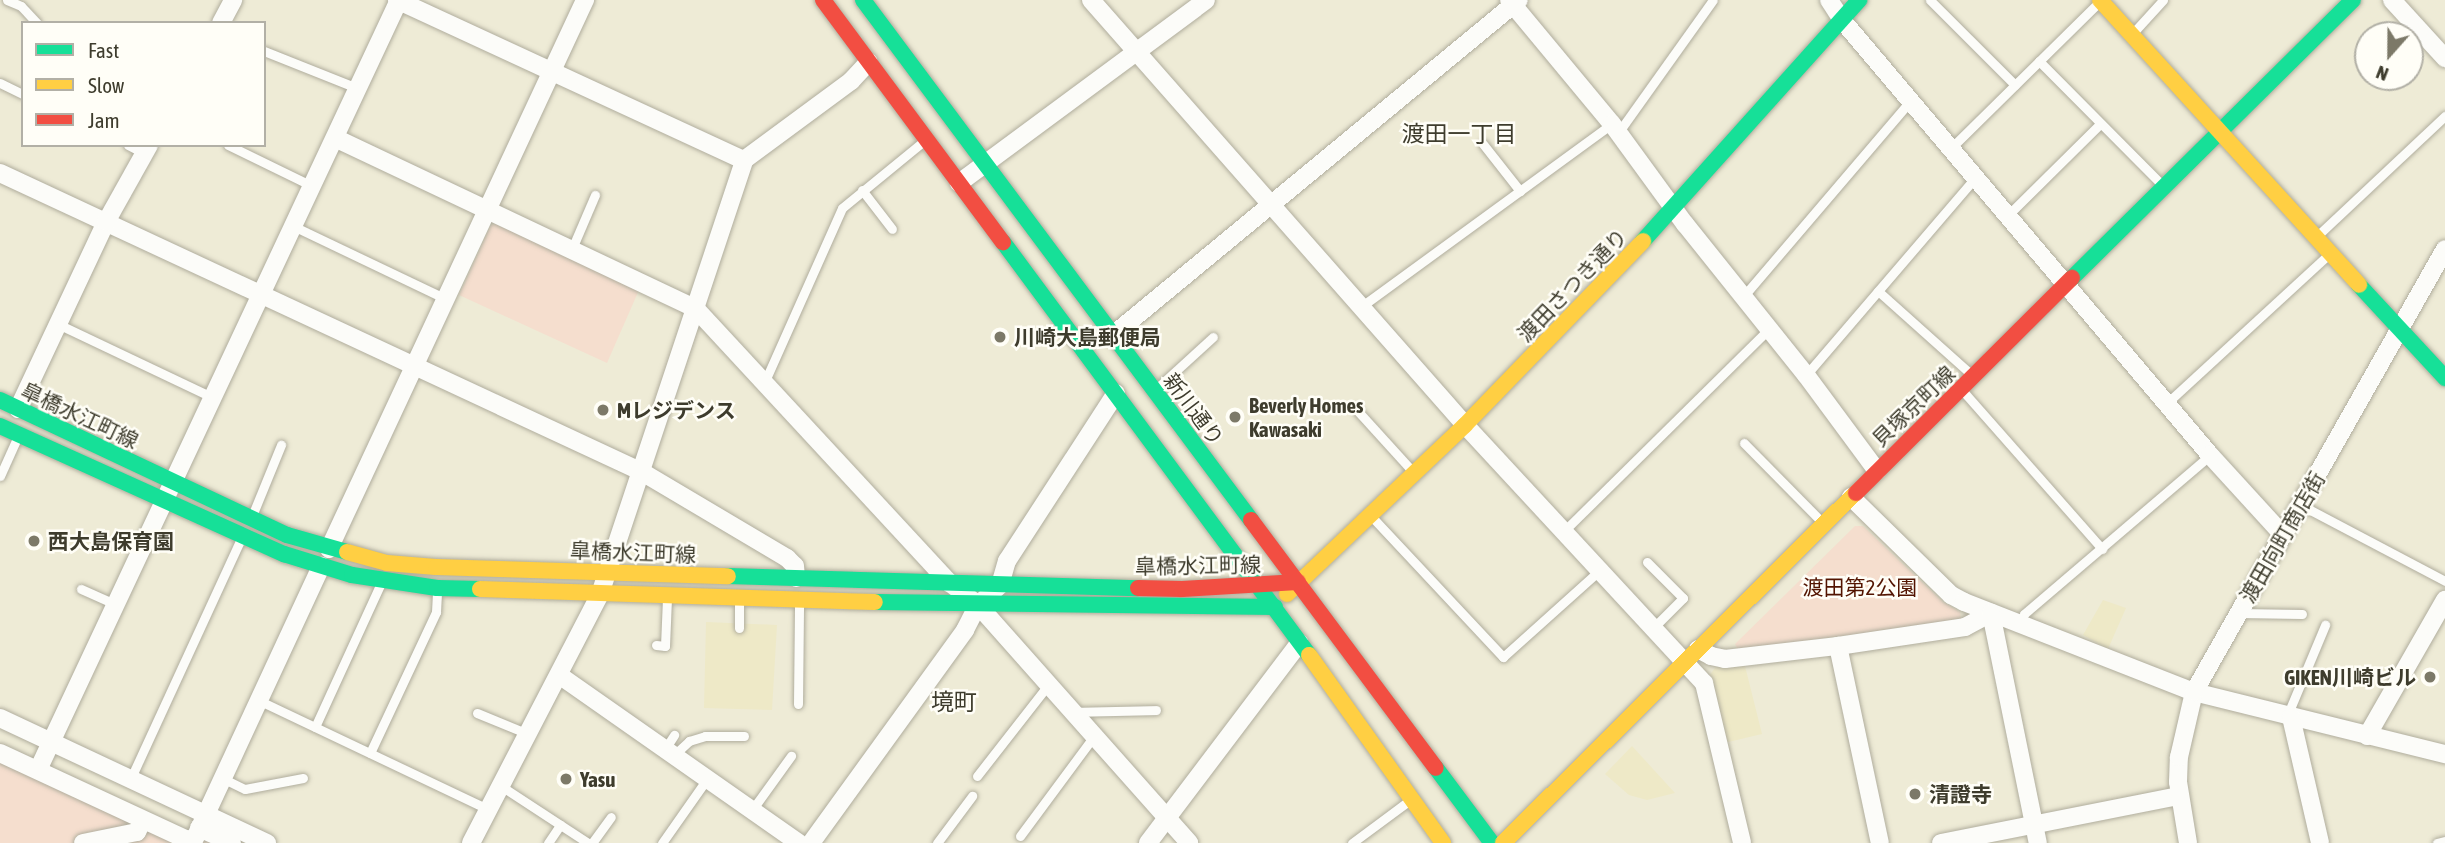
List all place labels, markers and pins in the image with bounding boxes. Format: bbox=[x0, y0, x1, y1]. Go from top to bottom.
place label: 川崎大島郵便局 bbox=[1014, 324, 1161, 350]
marker: 川崎大島郵便局 bbox=[992, 329, 1008, 345]
place label: Beverly Homes Kawasaki bbox=[1249, 392, 1363, 442]
place label: Mレジデンス bbox=[617, 397, 736, 423]
marker: Mレジデンス bbox=[595, 402, 611, 418]
marker: Beverly Homes Kawasaki bbox=[1227, 409, 1243, 425]
place label: 西大島保育園 bbox=[48, 528, 174, 554]
marker: 西大島保育園 bbox=[26, 533, 42, 549]
place label: GIKEN川崎ビル bbox=[2284, 664, 2416, 690]
marker: GIKEN川崎ビル bbox=[2422, 669, 2438, 685]
place label: Yasu bbox=[580, 766, 615, 792]
marker: Yasu bbox=[558, 771, 574, 787]
place label: 清證寺 bbox=[1929, 781, 1992, 807]
marker: 清證寺 bbox=[1907, 786, 1923, 802]

